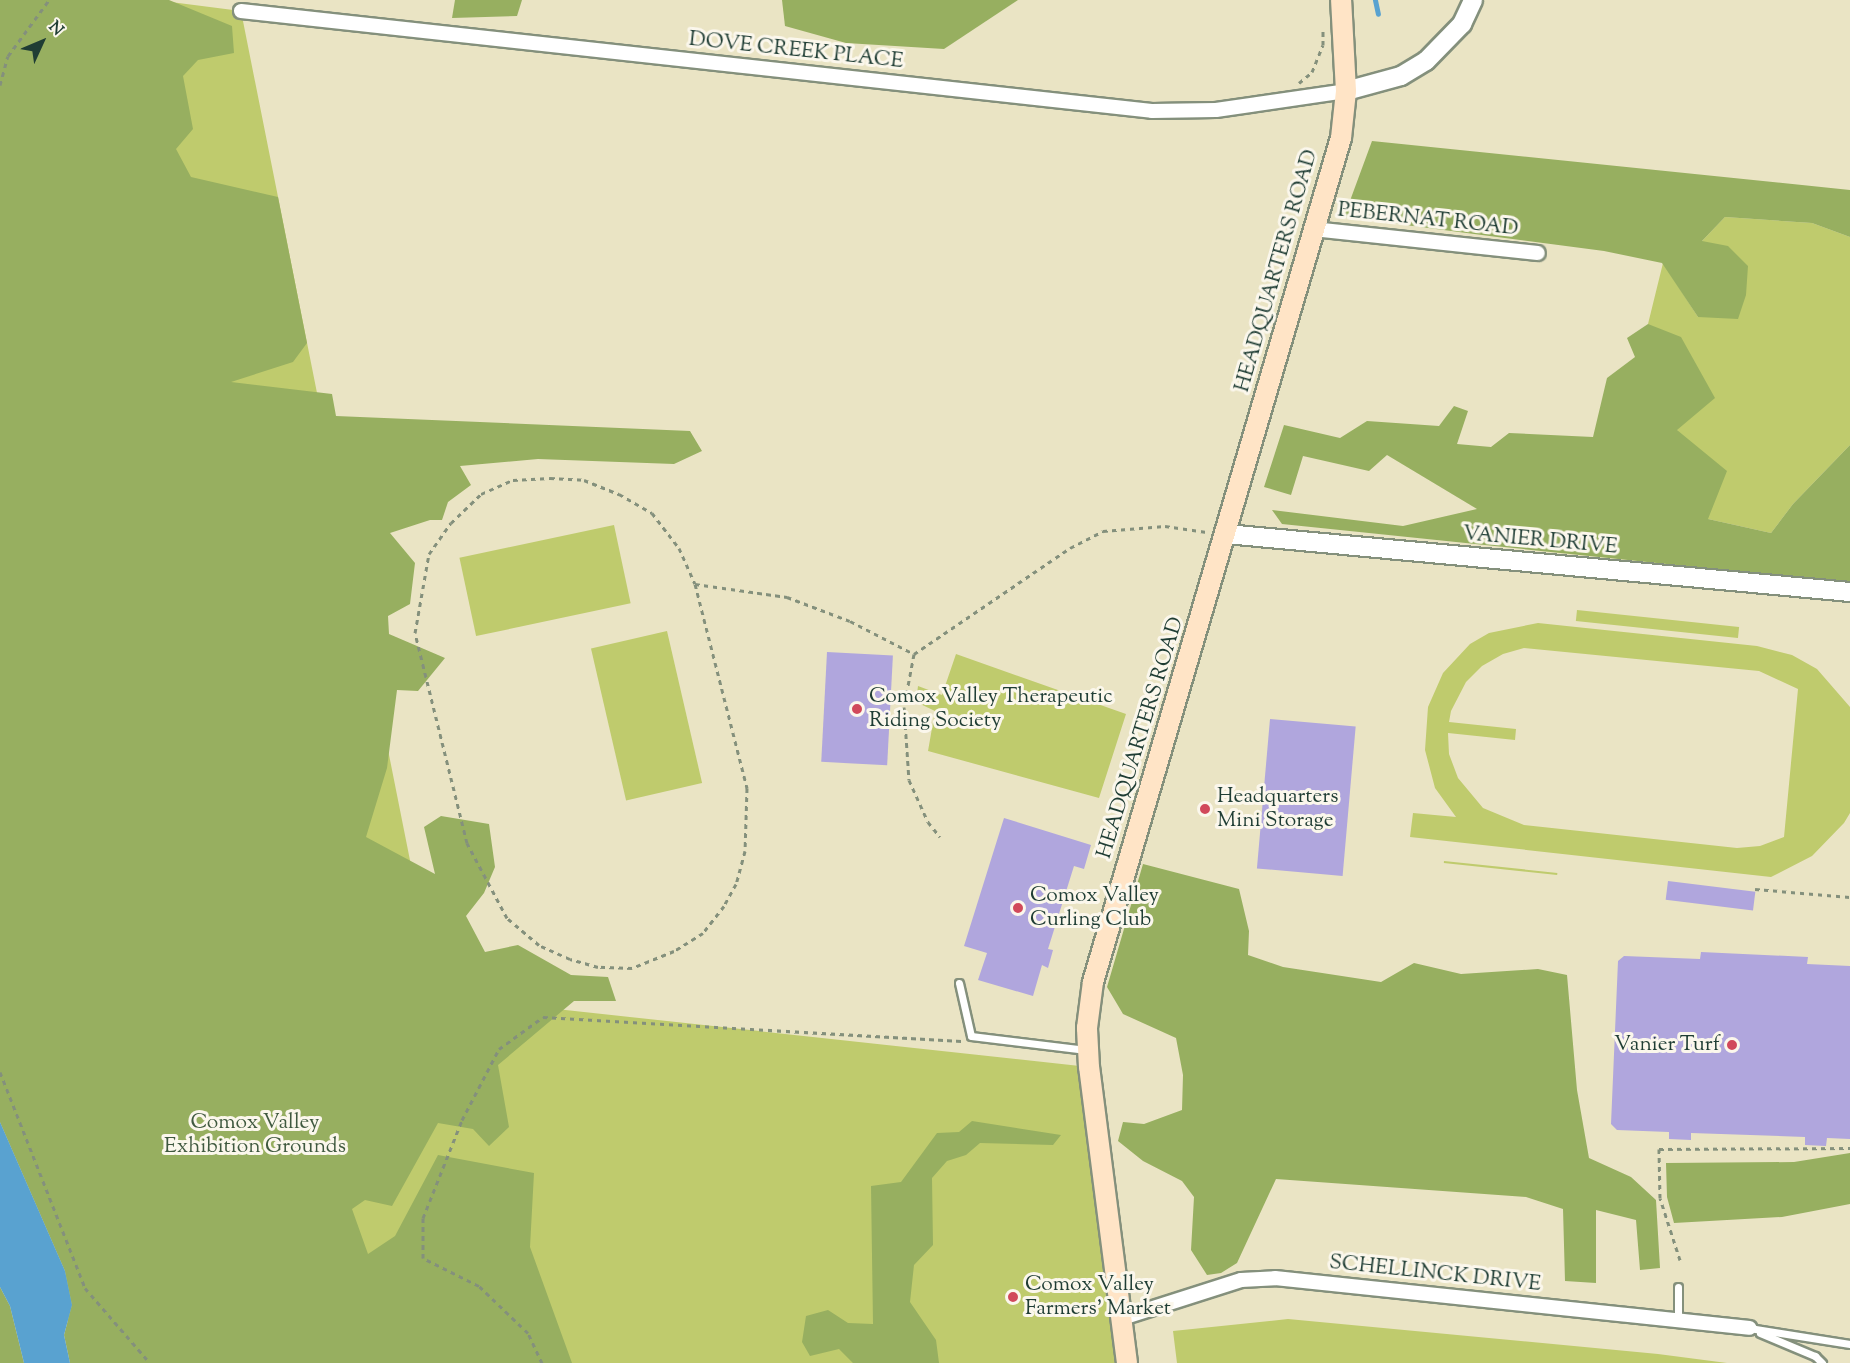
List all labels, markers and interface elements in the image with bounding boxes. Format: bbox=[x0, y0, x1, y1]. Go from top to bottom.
north arrow bbox=[12, 12, 72, 72]
text: N bbox=[43, 17, 68, 42]
street label: DOVE CREEK PLACE bbox=[688, 27, 904, 75]
street label: HEADQUARTERS ROAD bbox=[1230, 147, 1324, 395]
street label: PEBERNAT ROAD bbox=[1336, 198, 1520, 242]
street label: VANIER DRIVE bbox=[1462, 522, 1618, 560]
street label: HEADQUARTERS ROAD bbox=[1092, 614, 1190, 862]
place label: Comox Valley Therapeutic Riding Society bbox=[869, 684, 1113, 734]
marker: Comox Valley Therapeutic Riding Society bbox=[850, 702, 864, 716]
place label: Headquarters Mini Storage bbox=[1217, 784, 1338, 834]
marker: Headquarters Mini Storage bbox=[1198, 802, 1212, 816]
place label: Comox Valley Curling Club bbox=[1030, 883, 1159, 933]
marker: Comox Valley Curling Club bbox=[1011, 901, 1025, 915]
place label: Vanier Turf bbox=[1614, 1032, 1720, 1058]
marker: Vanier Turf bbox=[1725, 1038, 1739, 1052]
park label: Comox Valley Exhibition Grounds bbox=[164, 1110, 346, 1160]
street label: SCHELLINCK DRIVE bbox=[1328, 1250, 1542, 1298]
place label: Comox Valley Farmers’ Market bbox=[1025, 1272, 1171, 1322]
marker: Comox Valley Farmers’ Market bbox=[1006, 1290, 1020, 1304]

